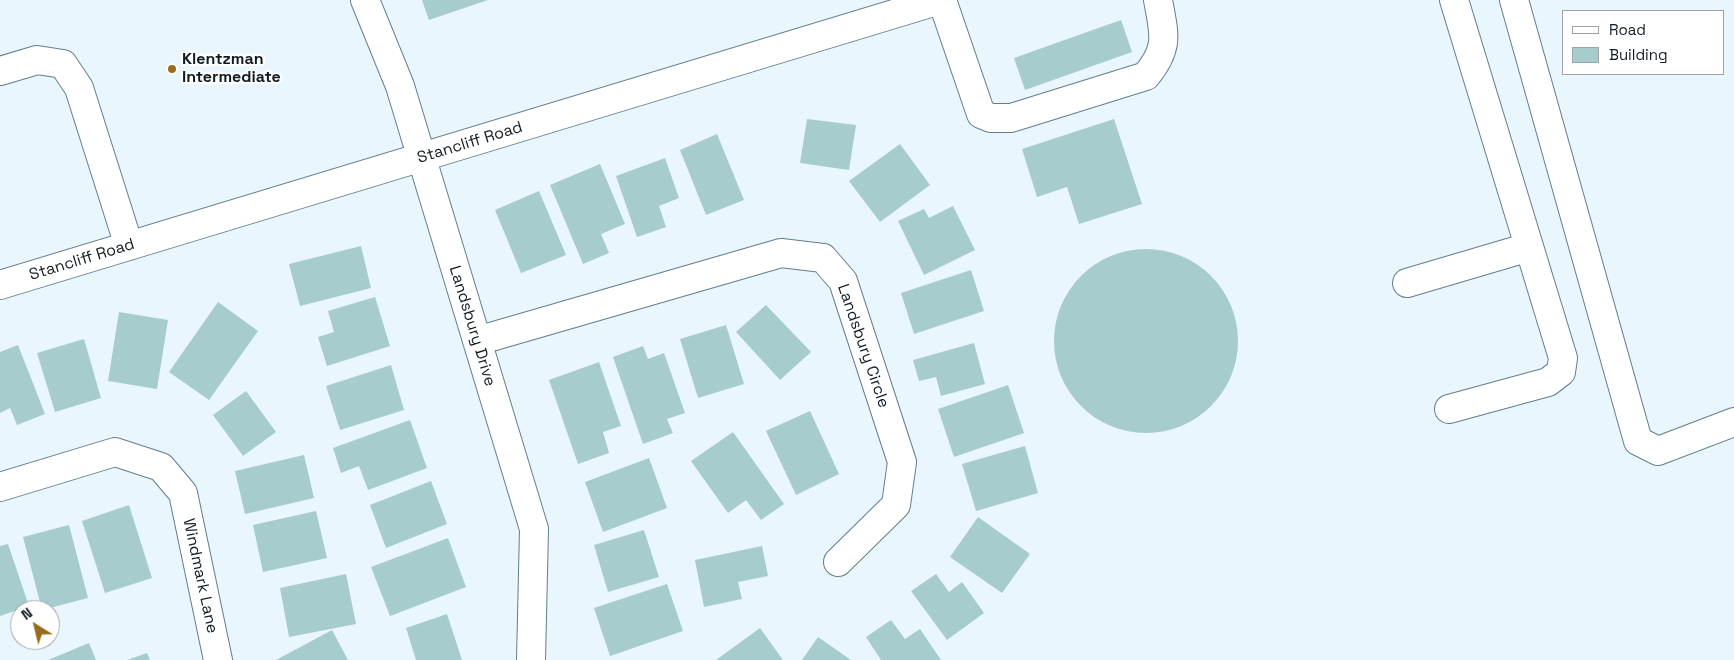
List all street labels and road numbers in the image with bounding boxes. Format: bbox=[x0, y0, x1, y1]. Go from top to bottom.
street label: Stancliff Road bbox=[415, 118, 525, 168]
street label: Stancliff Road bbox=[27, 235, 137, 285]
street label: Landsbury Drive bbox=[445, 263, 499, 389]
street label: Landsbury Circle bbox=[833, 282, 893, 410]
street label: Windmark Lane bbox=[178, 517, 222, 635]

